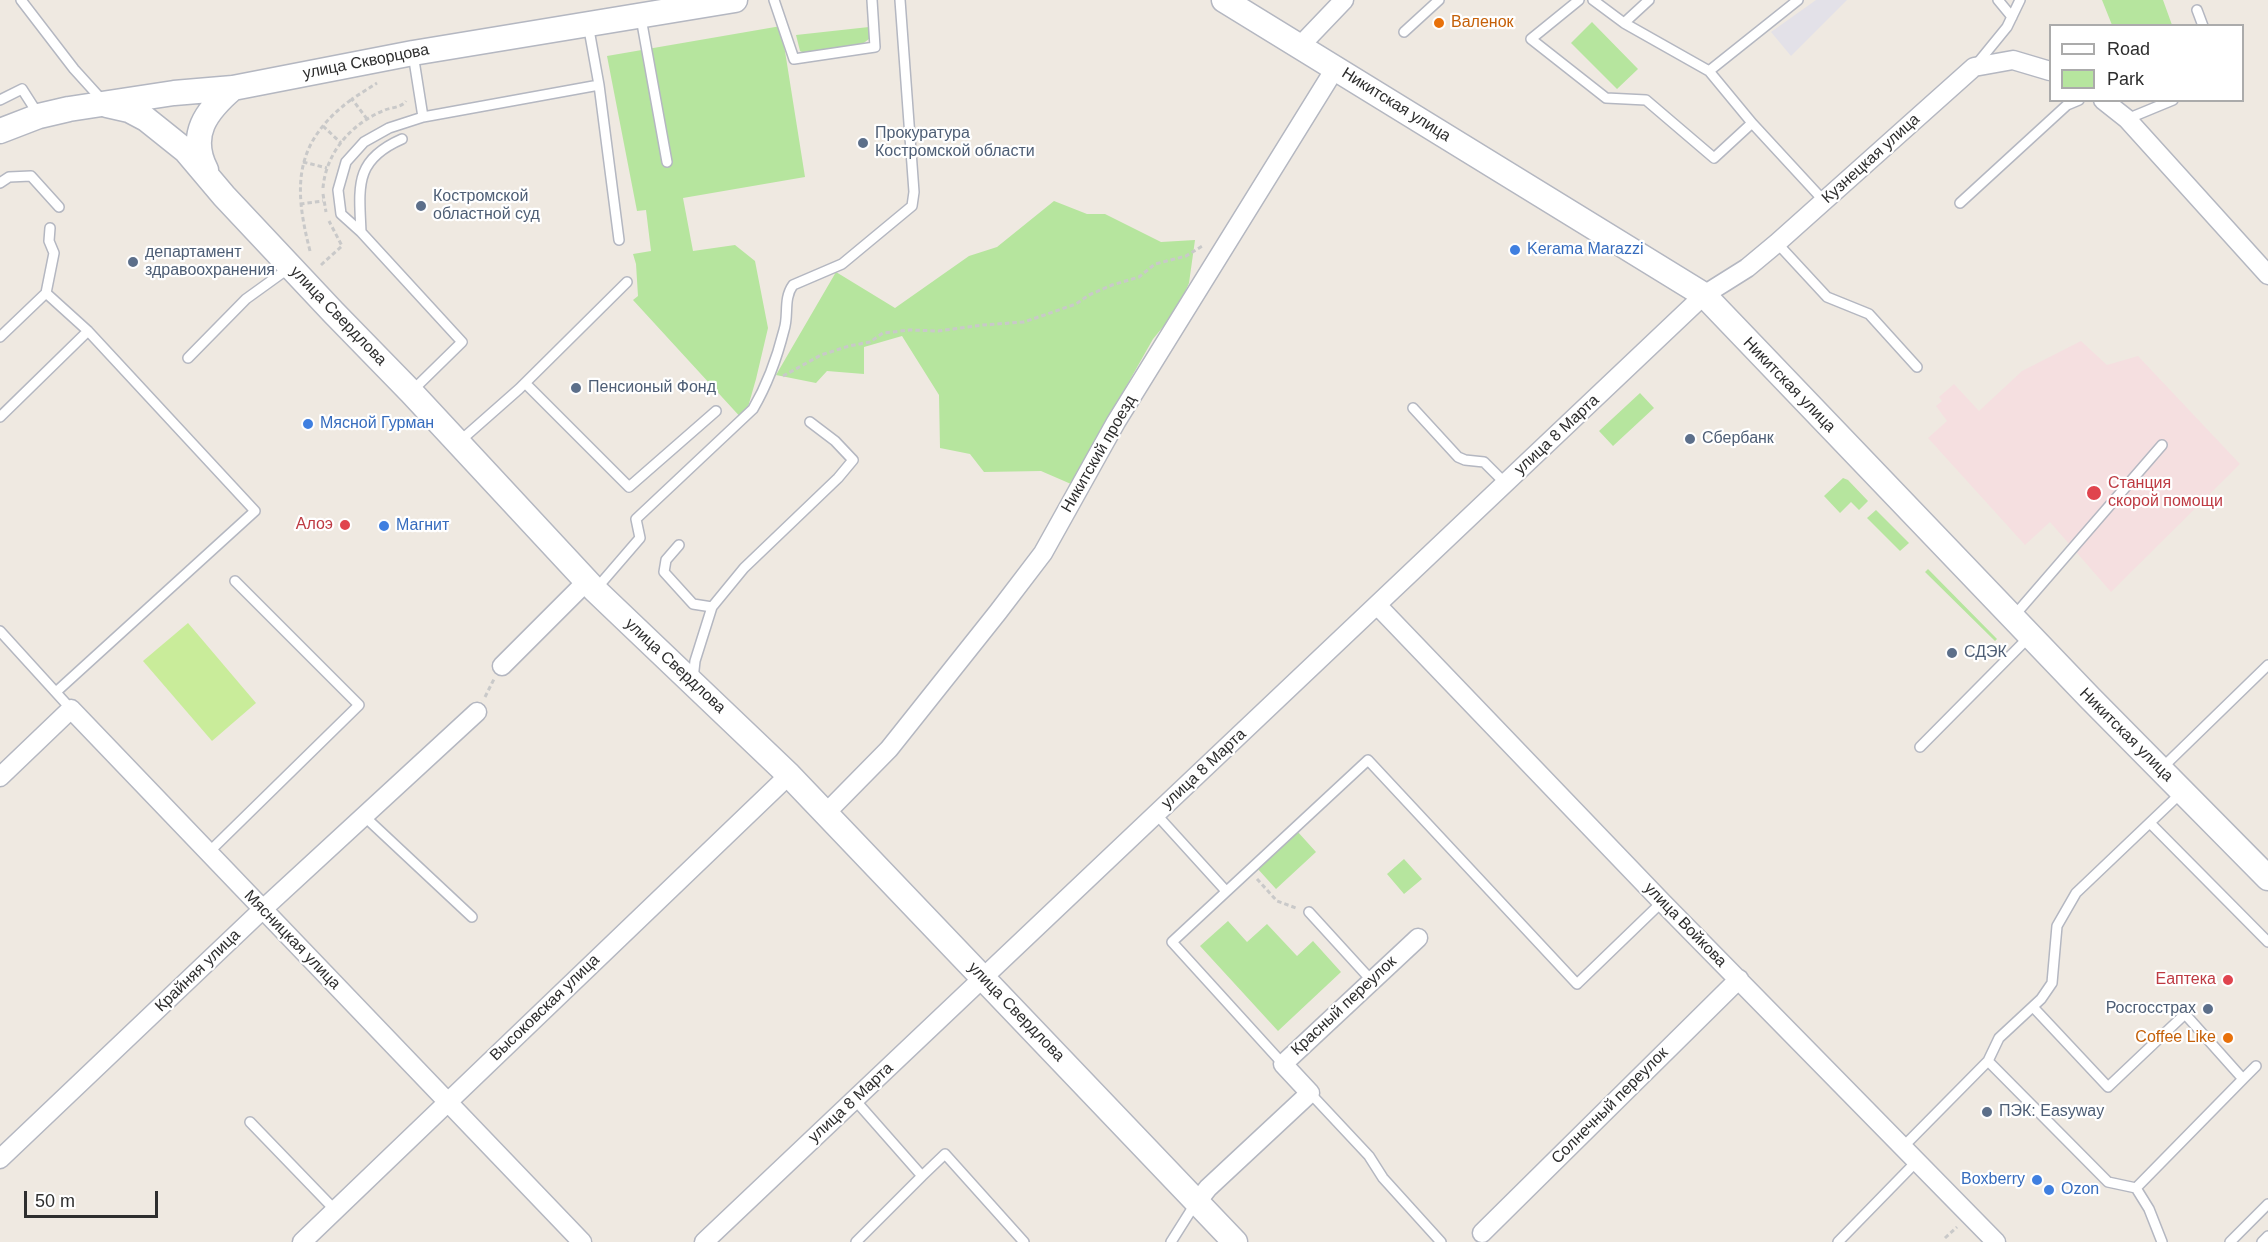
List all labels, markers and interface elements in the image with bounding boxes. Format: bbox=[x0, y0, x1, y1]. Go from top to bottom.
place label: Валенок bbox=[1451, 13, 1514, 33]
marker: Валенок bbox=[1432, 16, 1446, 30]
legend bbox=[2049, 24, 2244, 102]
text: Road bbox=[2107, 39, 2150, 59]
street label: улица Скворцова bbox=[301, 40, 431, 84]
street label: Никитская улица bbox=[1338, 64, 1454, 146]
text: Park bbox=[2107, 69, 2144, 89]
street label: Кузнецкая улица bbox=[1818, 110, 1924, 208]
place label: Прокуратура Костромской области bbox=[875, 124, 1035, 162]
marker: Прокуратура Костромской области bbox=[856, 136, 870, 150]
place label: Костромской областной суд bbox=[433, 187, 540, 225]
marker: Костромской областной суд bbox=[414, 199, 428, 213]
place label: Kerama Marazzi bbox=[1527, 240, 1643, 260]
place label: департамент здравоохранения bbox=[145, 243, 275, 281]
marker: Kerama Marazzi bbox=[1508, 243, 1522, 257]
marker: департамент здравоохранения bbox=[126, 255, 140, 269]
street label: улица Свердлова bbox=[286, 262, 390, 370]
street label: Никитская улица bbox=[1739, 333, 1839, 437]
place label: Пенсионый Фонд bbox=[588, 378, 716, 398]
marker: Пенсионый Фонд bbox=[569, 381, 583, 395]
street label: улица 8 Марта bbox=[1511, 391, 1603, 479]
street label: Никитский проезд bbox=[1058, 392, 1140, 516]
place label: Мясной Гурман bbox=[320, 414, 434, 434]
marker: Мясной Гурман bbox=[301, 417, 315, 431]
place label: Сбербанк bbox=[1702, 429, 1774, 449]
marker: Сбербанк bbox=[1683, 432, 1697, 446]
place label: Станция скорой помощи bbox=[2108, 474, 2223, 512]
marker: Станция скорой помощи bbox=[2085, 484, 2103, 502]
place label: Алоэ bbox=[296, 515, 333, 535]
place label: Магнит bbox=[396, 516, 449, 536]
marker: Алоэ bbox=[338, 518, 352, 532]
marker: Магнит bbox=[377, 519, 391, 533]
street label: улица Свердлова bbox=[621, 614, 729, 718]
place label: СДЭК bbox=[1964, 643, 2007, 663]
marker: СДЭК bbox=[1945, 646, 1959, 660]
street label: Никитская улица bbox=[2075, 684, 2177, 786]
street label: улица 8 Марта bbox=[1158, 725, 1250, 813]
street label: улица Войкова bbox=[1640, 879, 1730, 971]
street label: Мясницкая улица bbox=[240, 886, 344, 994]
street label: Крайняя улица bbox=[152, 926, 244, 1016]
street label: Высоковская улица bbox=[486, 951, 604, 1065]
street label: Красный переулок bbox=[1287, 952, 1401, 1060]
street label: улица Свердлова bbox=[964, 958, 1068, 1066]
place label: Еаптека bbox=[2155, 970, 2216, 990]
marker: Еаптека bbox=[2221, 973, 2235, 987]
place label: Росгосстрах bbox=[2106, 999, 2196, 1019]
marker: Росгосстрах bbox=[2201, 1002, 2215, 1016]
place label: Coffee Like bbox=[2135, 1028, 2216, 1048]
marker: Coffee Like bbox=[2221, 1031, 2235, 1045]
street label: Солнечный переулок bbox=[1548, 1044, 1672, 1168]
street label: улица 8 Марта bbox=[805, 1059, 897, 1147]
place label: ПЭК: Easyway bbox=[1999, 1102, 2104, 1122]
marker: ПЭК: Easyway bbox=[1980, 1105, 1994, 1119]
place label: Boxberry bbox=[1961, 1170, 2025, 1190]
marker: Boxberry bbox=[2030, 1173, 2044, 1187]
scale bar bbox=[27, 1179, 160, 1217]
place label: Ozon bbox=[2061, 1180, 2099, 1200]
marker: Ozon bbox=[2042, 1183, 2056, 1197]
text: 50 m bbox=[35, 1191, 75, 1211]

